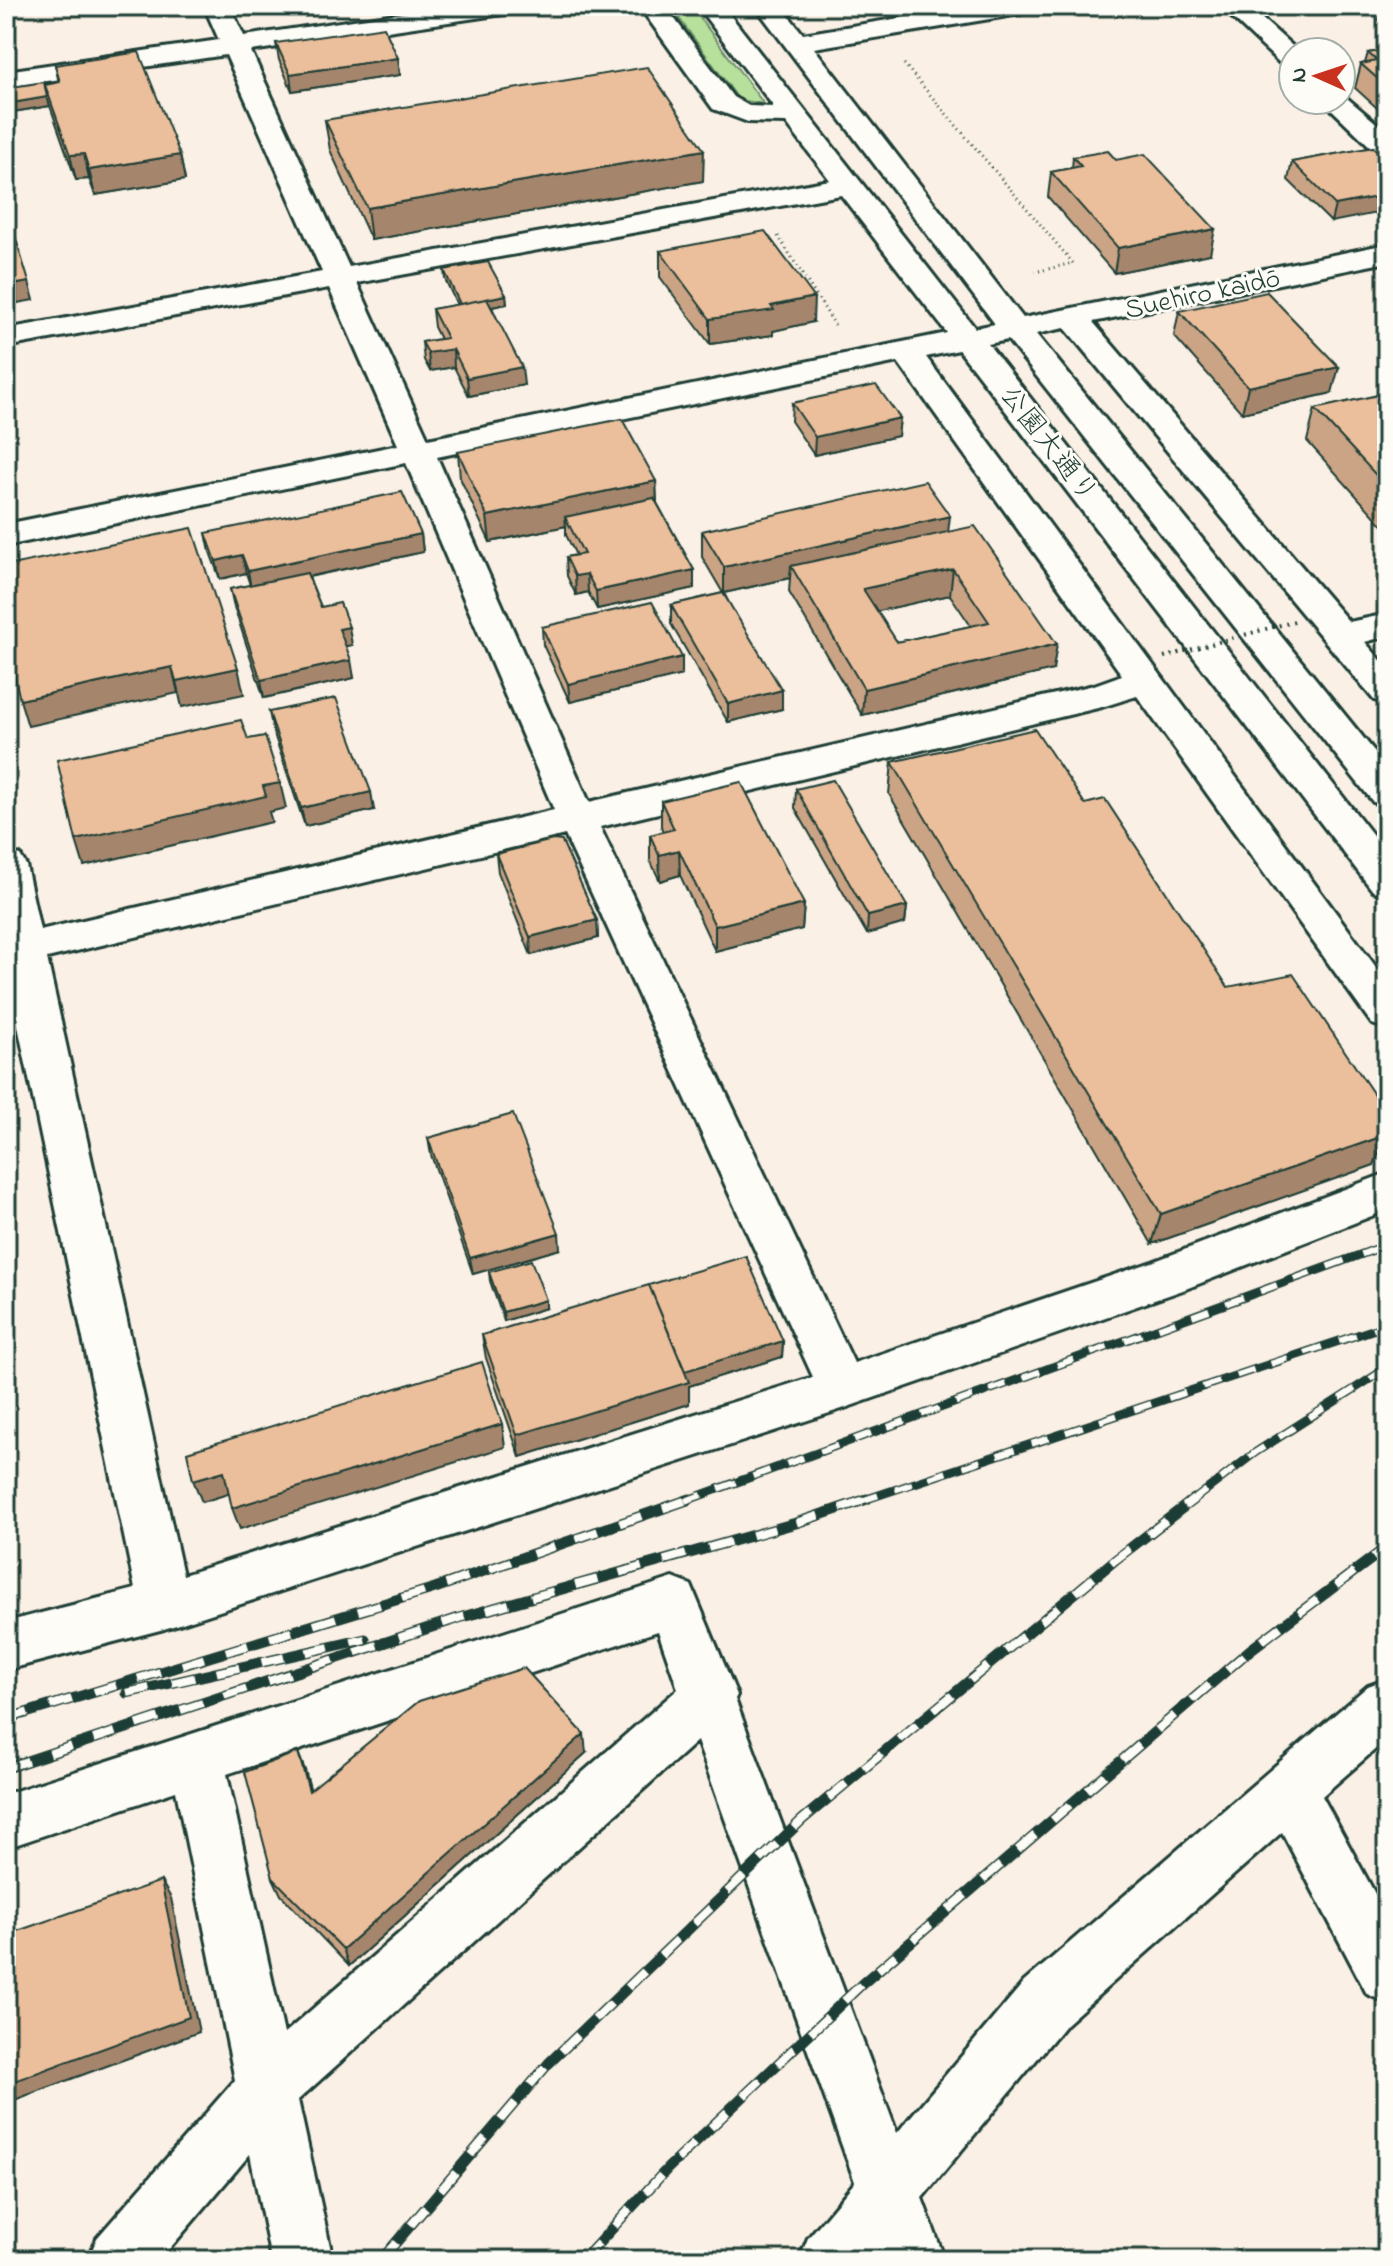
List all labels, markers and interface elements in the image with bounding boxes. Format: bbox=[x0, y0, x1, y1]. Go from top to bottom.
north arrow bbox=[1277, 36, 1357, 116]
text: N bbox=[1284, 67, 1316, 83]
street label: Suehiro kaidō bbox=[1121, 259, 1284, 332]
street label: 公園大通り bbox=[988, 377, 1106, 513]

